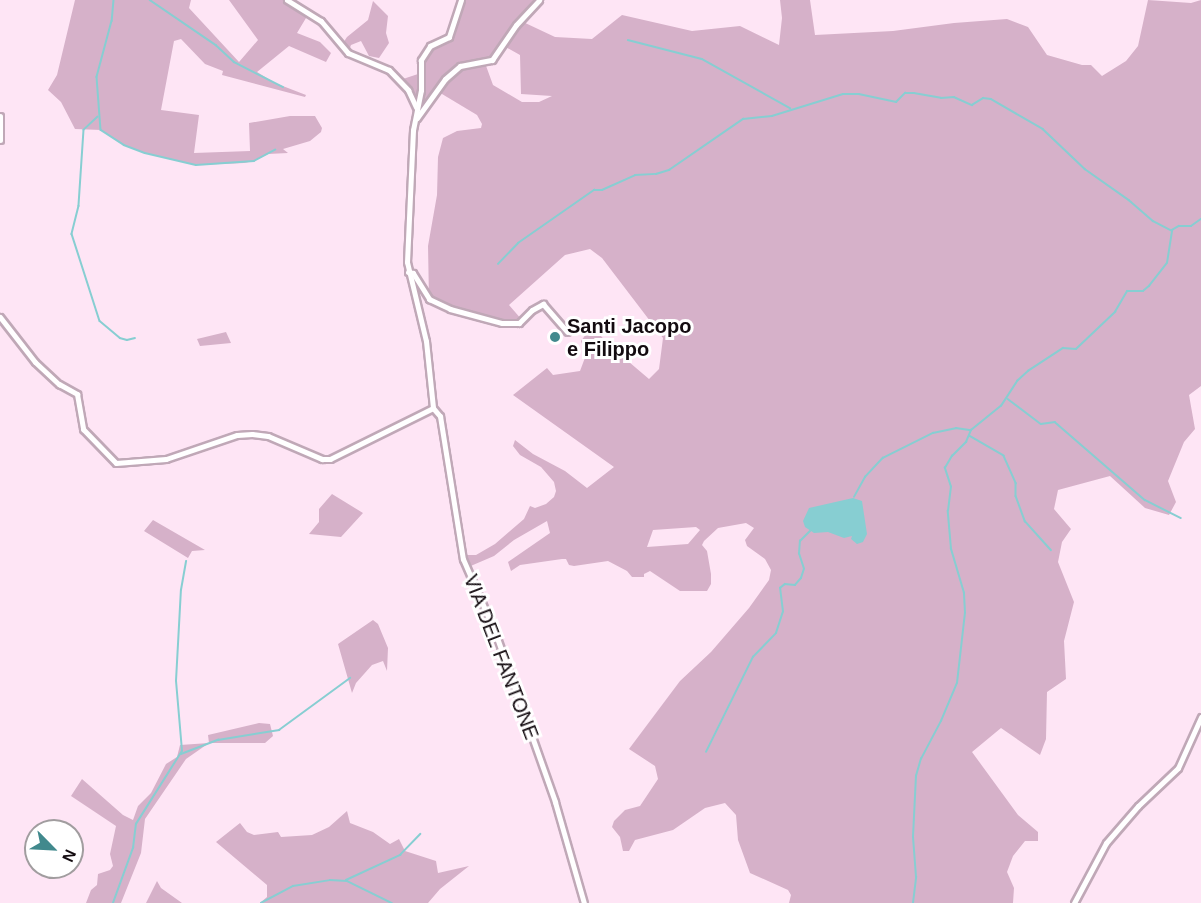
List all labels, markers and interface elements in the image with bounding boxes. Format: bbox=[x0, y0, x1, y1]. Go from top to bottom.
place label: Santi Jacopo e Filippo bbox=[567, 314, 691, 361]
marker: Santi Jacopo e Filippo bbox=[548, 330, 562, 344]
street label: VIA DEL FANTONE bbox=[458, 570, 544, 744]
north arrow bbox=[24, 819, 84, 879]
text: N bbox=[59, 847, 79, 864]

